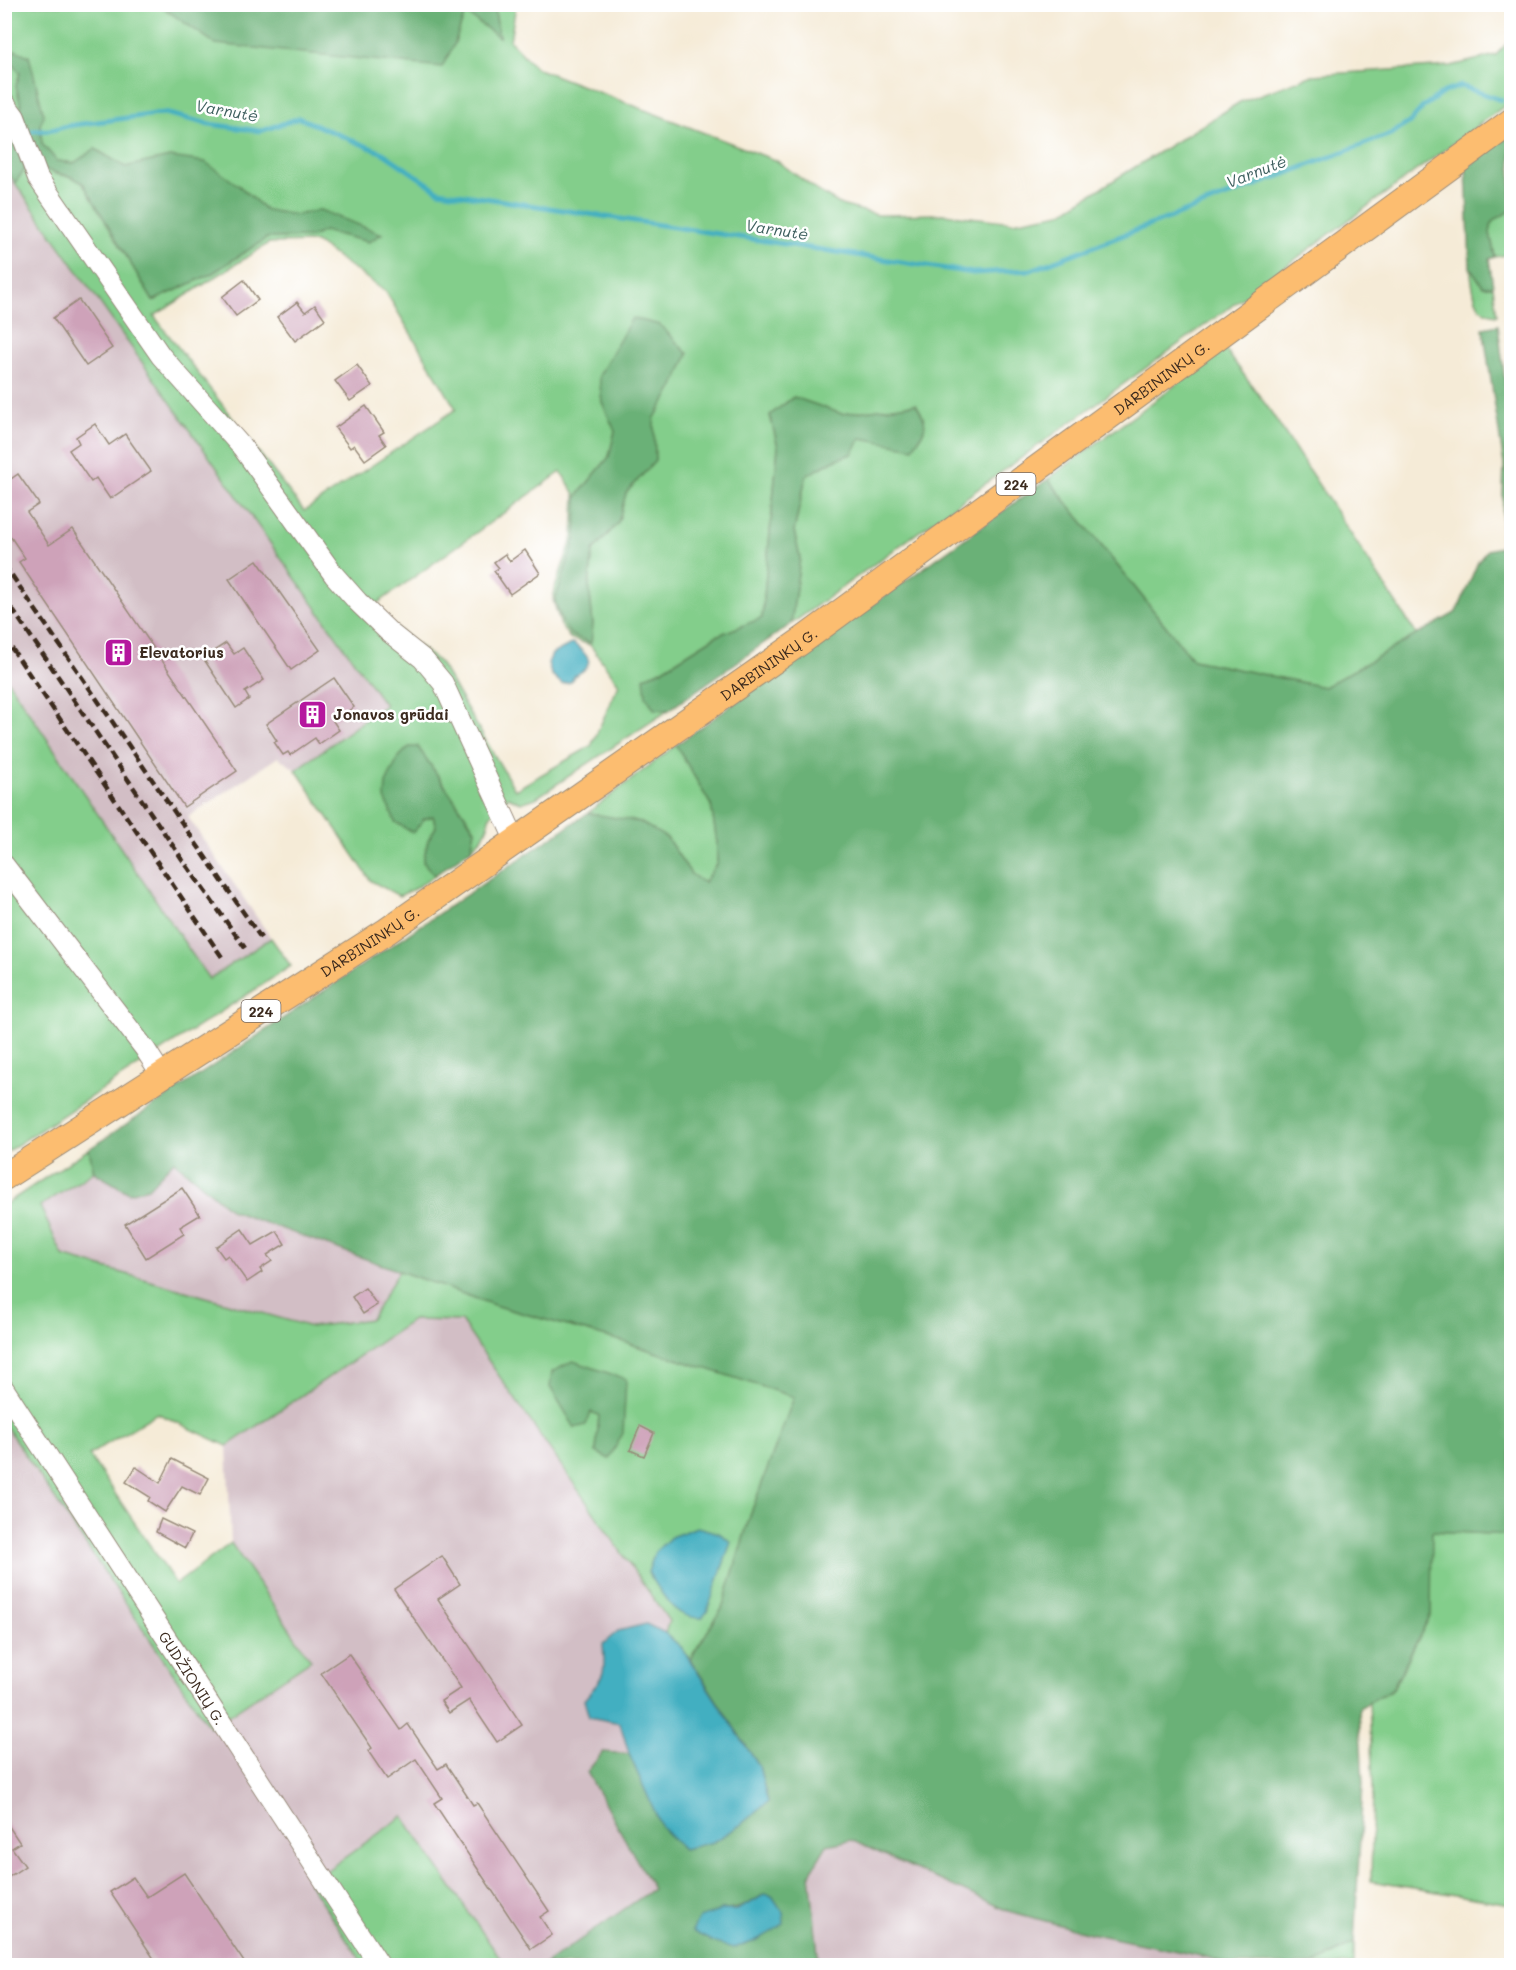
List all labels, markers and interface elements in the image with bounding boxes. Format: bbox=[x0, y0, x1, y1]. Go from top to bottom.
water label: Varnutė bbox=[194, 94, 260, 126]
water label: Varnutė bbox=[1223, 150, 1289, 192]
water label: Varnutė bbox=[744, 214, 810, 244]
street label: DARBININKŲ G. bbox=[1109, 336, 1213, 420]
road number: 224 bbox=[996, 473, 1036, 495]
street label: DARBININKŲ G. bbox=[716, 623, 821, 705]
building icon: Elevatorius bbox=[102, 636, 134, 668]
place label: Elevatorius bbox=[139, 642, 224, 662]
building icon: Jonavos grūdai bbox=[296, 698, 328, 730]
place label: Jonavos grūdai bbox=[333, 704, 449, 724]
street label: DARBININKŲ G. bbox=[316, 902, 423, 981]
road number: 224 bbox=[242, 1000, 280, 1022]
street label: GUDŽIONIŲ G. bbox=[154, 1627, 230, 1729]

